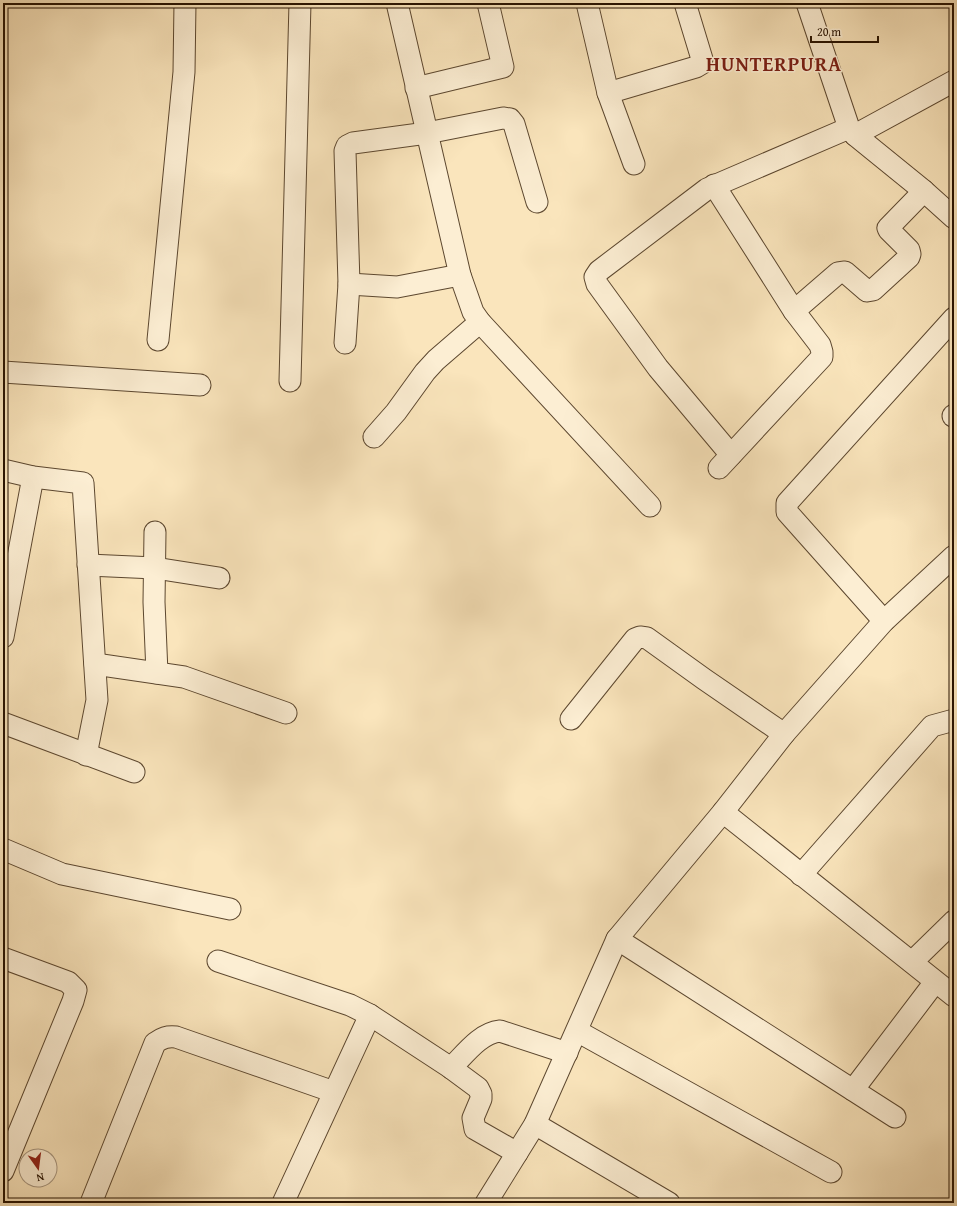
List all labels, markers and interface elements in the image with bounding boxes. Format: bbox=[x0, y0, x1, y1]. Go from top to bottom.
scale bar bbox=[811, 18, 878, 44]
text: 20 m bbox=[817, 23, 841, 40]
district label: HUNTERPURA bbox=[706, 49, 842, 78]
north arrow bbox=[18, 1148, 58, 1188]
text: N bbox=[34, 1169, 46, 1187]

